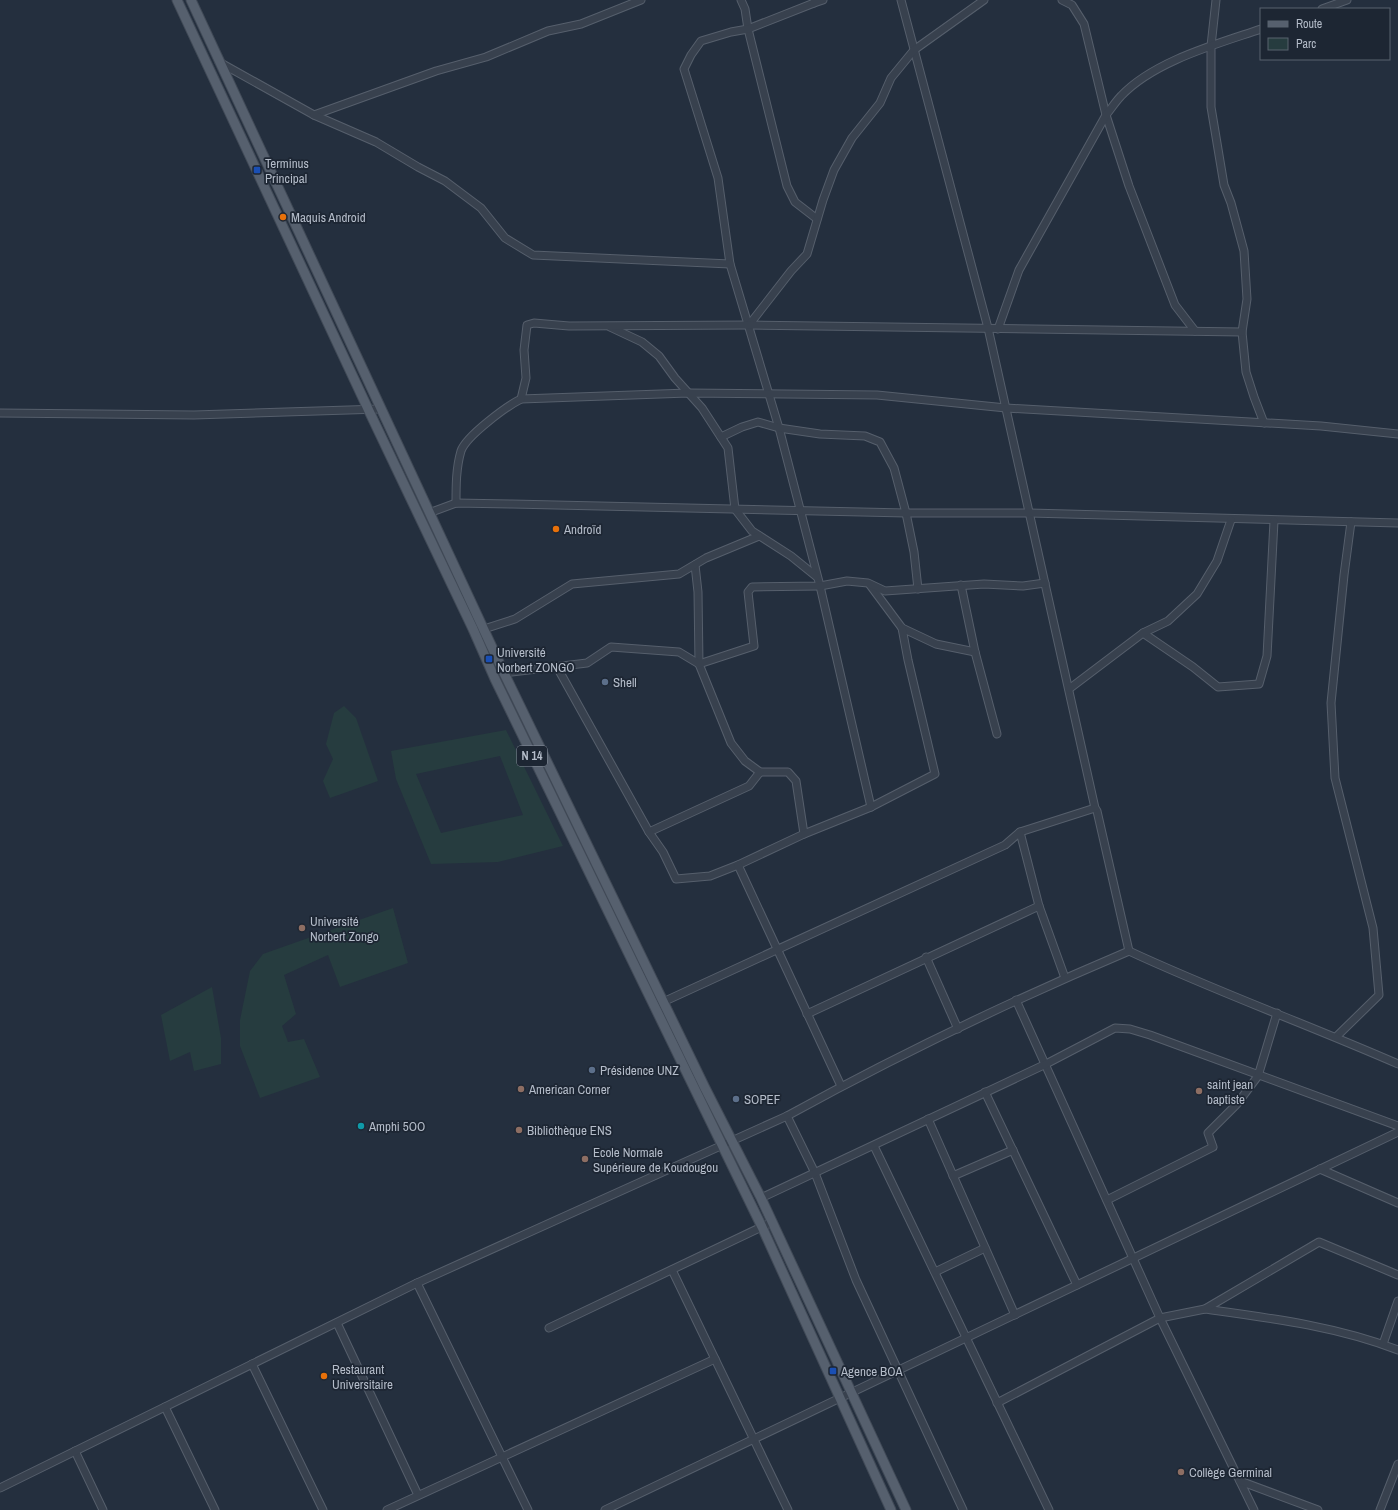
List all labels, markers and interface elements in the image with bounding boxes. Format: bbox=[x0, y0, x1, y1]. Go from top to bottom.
legend bbox=[1260, 8, 1390, 60]
text: Route bbox=[1296, 16, 1322, 32]
text: Parc bbox=[1296, 36, 1316, 52]
place label: Terminus Principal bbox=[265, 155, 309, 187]
marker: Terminus Principal bbox=[252, 165, 262, 175]
place label: Maquis Android bbox=[291, 209, 366, 226]
marker: Maquis Android bbox=[278, 212, 288, 222]
place label: Androïd bbox=[563, 521, 601, 538]
marker: Androïd bbox=[551, 524, 561, 534]
place label: Université Norbert ZONGO bbox=[497, 644, 575, 676]
marker: Université Norbert ZONGO bbox=[484, 654, 494, 664]
place label: Shell bbox=[613, 674, 637, 691]
marker: Shell bbox=[600, 677, 610, 687]
road number: N 14 bbox=[517, 746, 547, 766]
place label: Université Norbert Zongo bbox=[310, 913, 379, 945]
marker: Université Norbert Zongo bbox=[297, 923, 307, 933]
place label: Présidence UNZ bbox=[600, 1062, 679, 1079]
marker: Présidence UNZ bbox=[587, 1065, 597, 1075]
place label: saint jean baptiste bbox=[1207, 1076, 1253, 1108]
place label: American Corner bbox=[528, 1081, 611, 1098]
marker: American Corner bbox=[516, 1084, 526, 1094]
marker: saint jean baptiste bbox=[1194, 1086, 1204, 1096]
place label: SOPEF bbox=[744, 1091, 781, 1108]
marker: SOPEF bbox=[731, 1094, 741, 1104]
place label: Amphi 5OO bbox=[368, 1118, 425, 1135]
marker: Amphi 5OO bbox=[356, 1121, 366, 1131]
place label: Bibliothèque ENS bbox=[527, 1122, 612, 1139]
marker: Bibliothèque ENS bbox=[514, 1125, 524, 1135]
place label: Ecole Normale Supérieure de Koudougou bbox=[593, 1144, 718, 1176]
marker: Ecole Normale Supérieure de Koudougou bbox=[580, 1154, 590, 1164]
place label: Restaurant Universitaire bbox=[332, 1361, 393, 1393]
place label: Agence BOA bbox=[840, 1363, 904, 1380]
marker: Agence BOA bbox=[828, 1366, 838, 1376]
marker: Restaurant Universitaire bbox=[319, 1371, 329, 1381]
place label: Collège Germinal bbox=[1189, 1464, 1272, 1481]
marker: Collège Germinal bbox=[1176, 1467, 1186, 1477]

